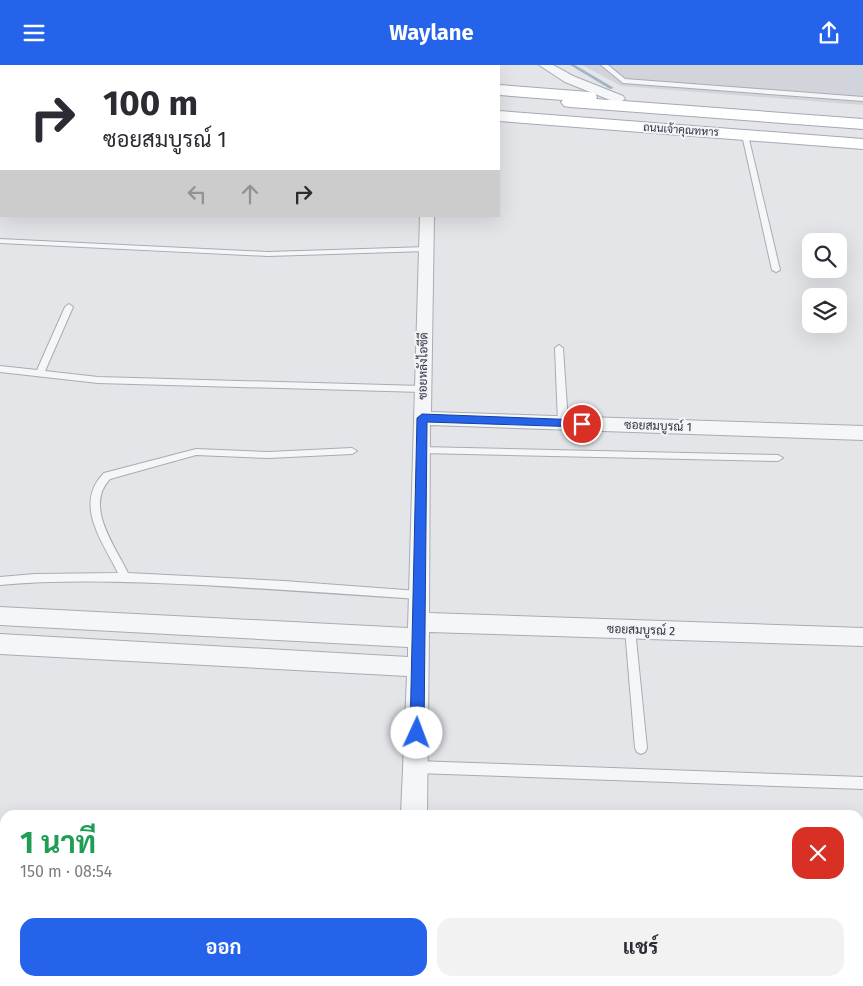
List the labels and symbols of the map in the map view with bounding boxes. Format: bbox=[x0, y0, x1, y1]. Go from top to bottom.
street label: ถนนเจ้าคุณทหาร bbox=[643, 120, 719, 141]
street label: ซอยหลังไอซีดี bbox=[414, 332, 431, 400]
pin bbox=[561, 403, 603, 445]
street label: ซอยสมบูรณ์ 1 bbox=[624, 417, 692, 435]
street label: ซอยสมบูรณ์ 2 bbox=[607, 621, 675, 639]
position arrow bbox=[390, 706, 442, 758]

